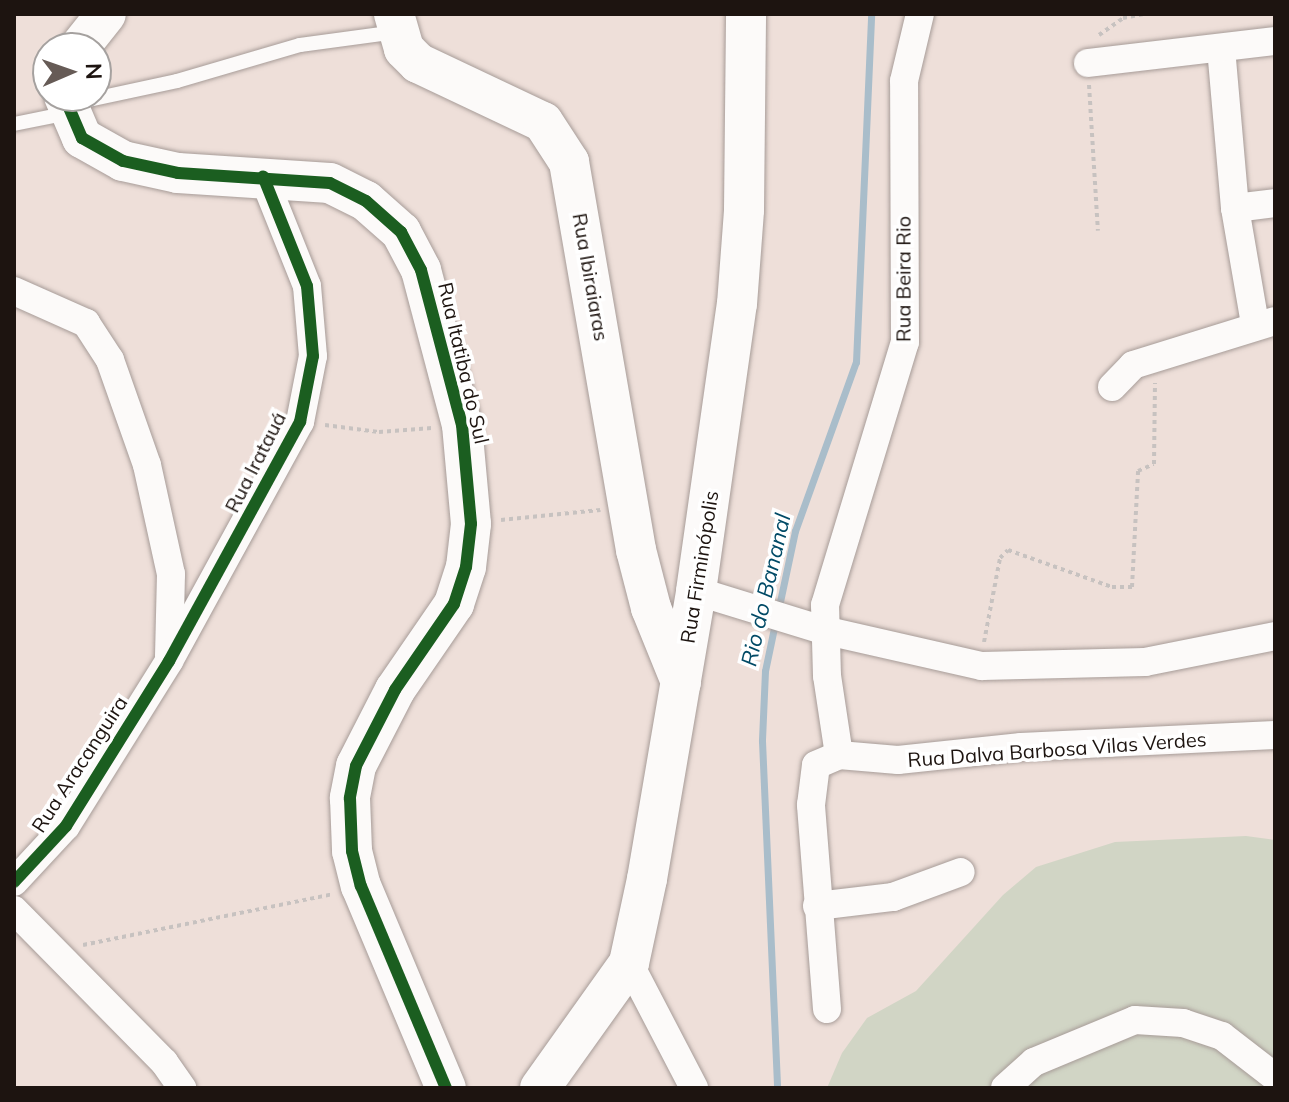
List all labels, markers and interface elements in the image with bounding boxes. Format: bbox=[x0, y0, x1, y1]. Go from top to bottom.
north arrow bbox=[32, 32, 112, 112]
text: N bbox=[80, 62, 108, 80]
street label: Rua Ibiraiaras bbox=[568, 211, 614, 343]
street label: Rua Beira Rio bbox=[891, 216, 915, 342]
street label: Rua Itatiba do Sul bbox=[434, 280, 494, 446]
street label: Rua Iratauá bbox=[219, 408, 291, 516]
street label: Rua Firminópolis bbox=[675, 489, 723, 645]
water label: Rio do Bananal bbox=[736, 511, 796, 669]
street label: Rua Aracanguira bbox=[26, 691, 132, 837]
street label: Rua Dalva Barbosa Vilas Verdes bbox=[907, 727, 1207, 771]

